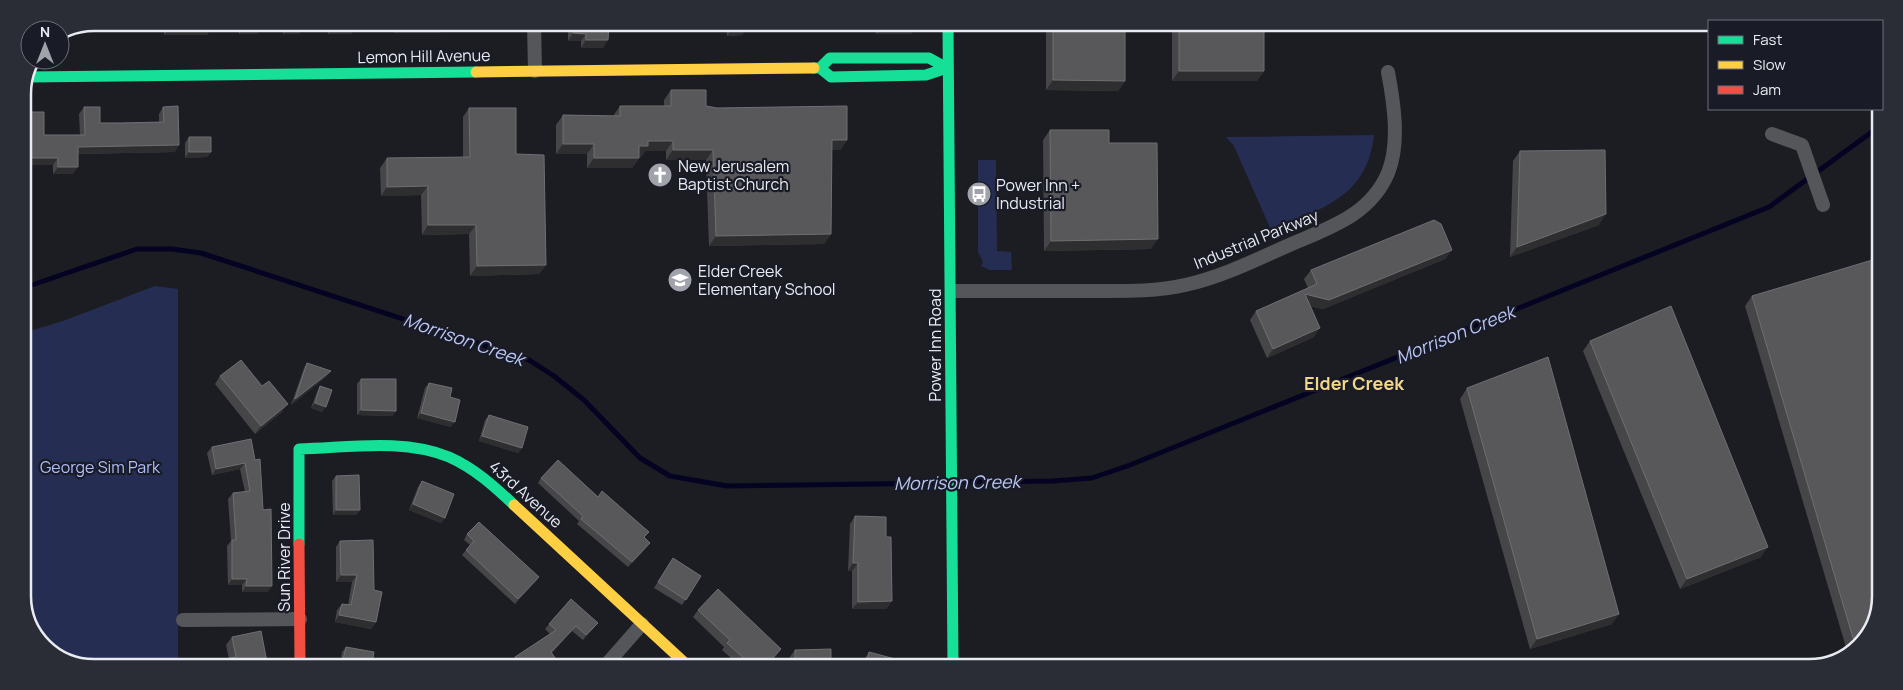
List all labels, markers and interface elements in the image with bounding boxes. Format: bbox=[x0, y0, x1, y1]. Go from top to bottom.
north arrow bbox=[20, 20, 70, 70]
legend bbox=[1708, 20, 1883, 110]
text: N bbox=[40, 22, 50, 41]
text: Fast bbox=[1753, 29, 1782, 50]
street label: Lemon Hill Avenue bbox=[357, 44, 491, 68]
text: Slow bbox=[1753, 54, 1786, 75]
text: Jam bbox=[1753, 79, 1781, 100]
place label: New Jerusalem Baptist Church bbox=[678, 155, 789, 195]
church icon: New Jerusalem Baptist Church bbox=[647, 162, 673, 188]
place label: Power Inn + Industrial bbox=[996, 174, 1080, 214]
bus stop icon: Power Inn + Industrial bbox=[966, 181, 992, 207]
street label: Industrial Parkway bbox=[1190, 204, 1322, 274]
place label: Elder Creek Elementary School bbox=[698, 260, 836, 300]
school or university icon: Elder Creek Elementary School bbox=[667, 267, 693, 293]
street label: Power Inn Road bbox=[924, 289, 946, 401]
water label: Morrison Creek bbox=[1392, 298, 1521, 369]
water label: Morrison Creek bbox=[400, 307, 531, 372]
district label: Elder Creek bbox=[1304, 371, 1405, 395]
street label: 43rd Avenue bbox=[485, 455, 567, 533]
park label: George Sim Park bbox=[40, 456, 161, 478]
water label: Morrison Creek bbox=[894, 469, 1024, 495]
street label: Sun River Drive bbox=[273, 502, 295, 612]

